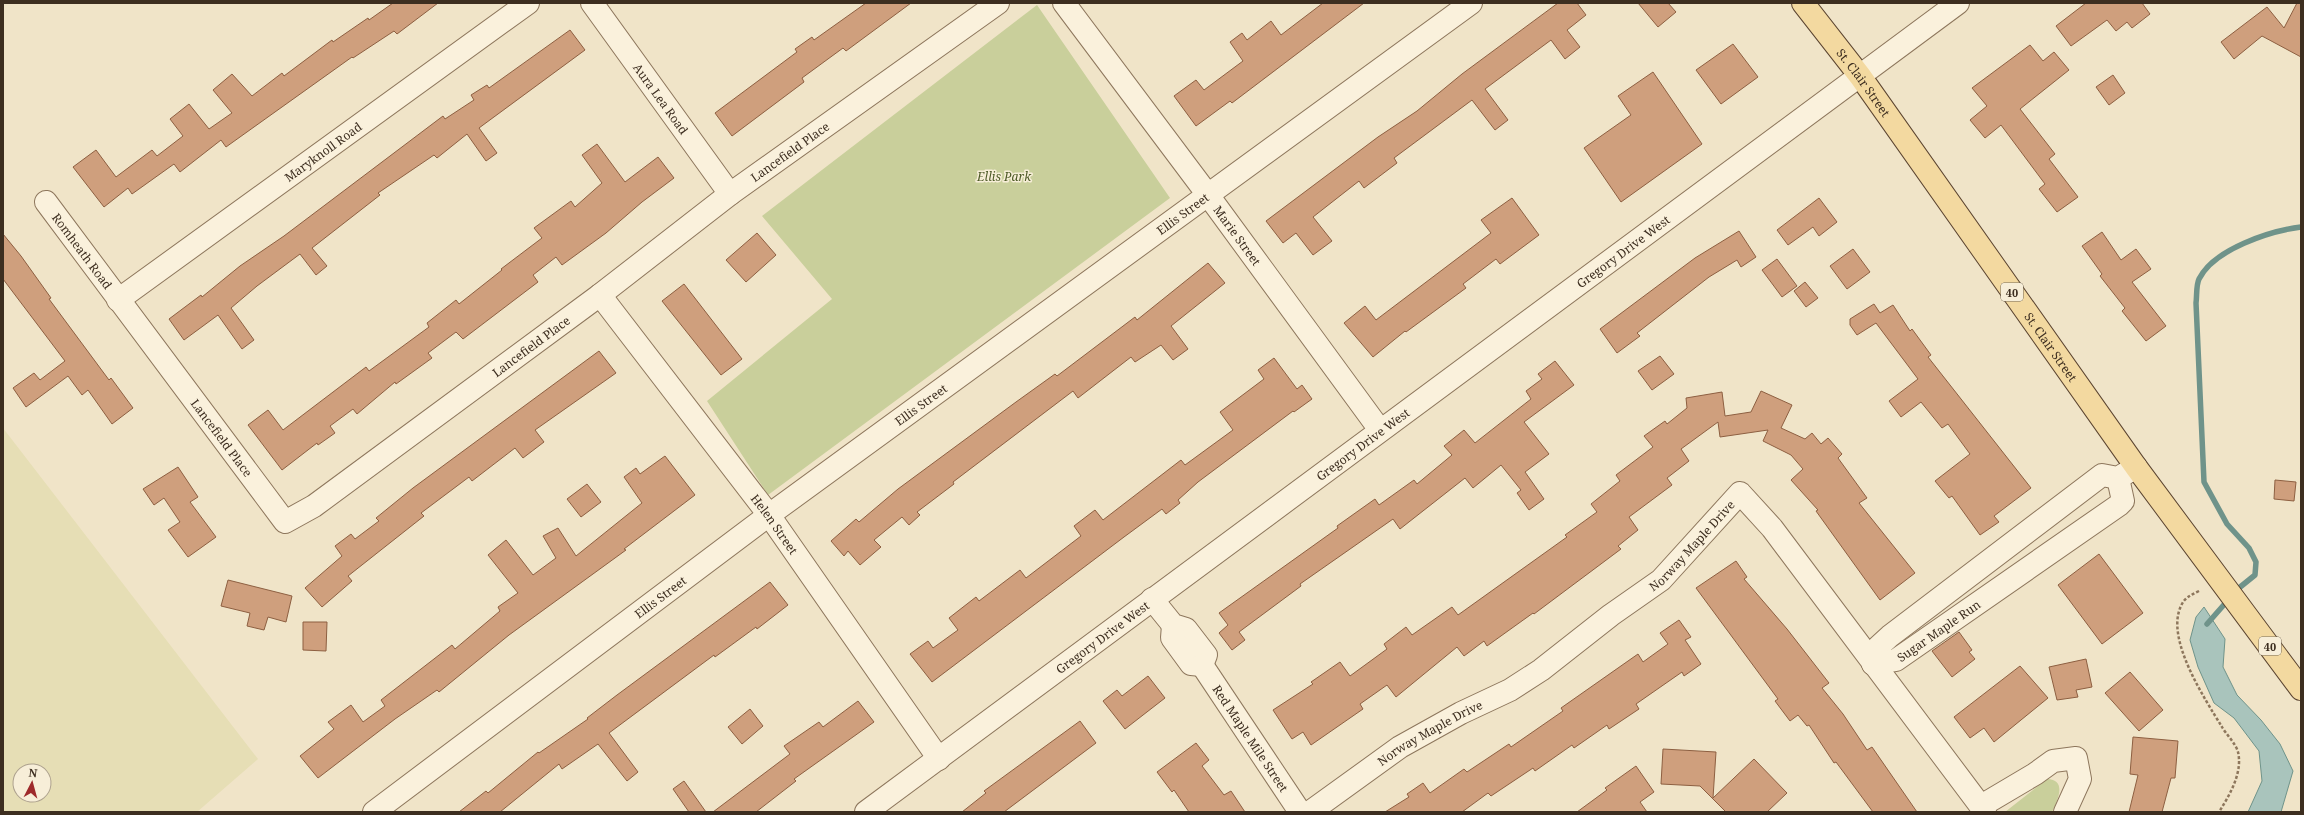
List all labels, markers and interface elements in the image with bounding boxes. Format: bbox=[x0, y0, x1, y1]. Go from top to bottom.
street label: St. Clair Street bbox=[1833, 45, 1895, 120]
street label: Aura Lea Road bbox=[630, 60, 693, 138]
street label: Maryknoll Road bbox=[281, 117, 366, 185]
street label: Lancefield Place bbox=[747, 117, 833, 185]
park label: Ellis Park bbox=[976, 168, 1032, 185]
street label: Ellis Street bbox=[1153, 189, 1212, 238]
street label: Marie Street bbox=[1210, 202, 1265, 269]
street label: Romheath Road bbox=[48, 209, 117, 293]
street label: Gregory Drive West bbox=[1573, 211, 1673, 291]
road number: 40 bbox=[2001, 283, 2023, 301]
street label: St. Clair Street bbox=[2021, 309, 2081, 385]
street label: Lancefield Place bbox=[488, 312, 573, 380]
street label: Ellis Street bbox=[891, 380, 950, 429]
street label: Lancefield Place bbox=[187, 395, 257, 480]
street label: Gregory Drive West bbox=[1312, 404, 1413, 484]
street label: Helen Street bbox=[747, 490, 802, 557]
street label: Norway Maple Drive bbox=[1645, 496, 1738, 595]
street label: Ellis Street bbox=[631, 572, 690, 622]
street label: Sugar Maple Run bbox=[1893, 595, 1984, 665]
street label: Gregory Drive West bbox=[1052, 597, 1152, 677]
road number: 40 bbox=[2259, 637, 2281, 655]
street label: Red Maple Mile Street bbox=[1209, 681, 1293, 795]
street label: Norway Maple Drive bbox=[1374, 696, 1485, 769]
north arrow bbox=[12, 763, 52, 803]
text: N bbox=[28, 765, 39, 781]

